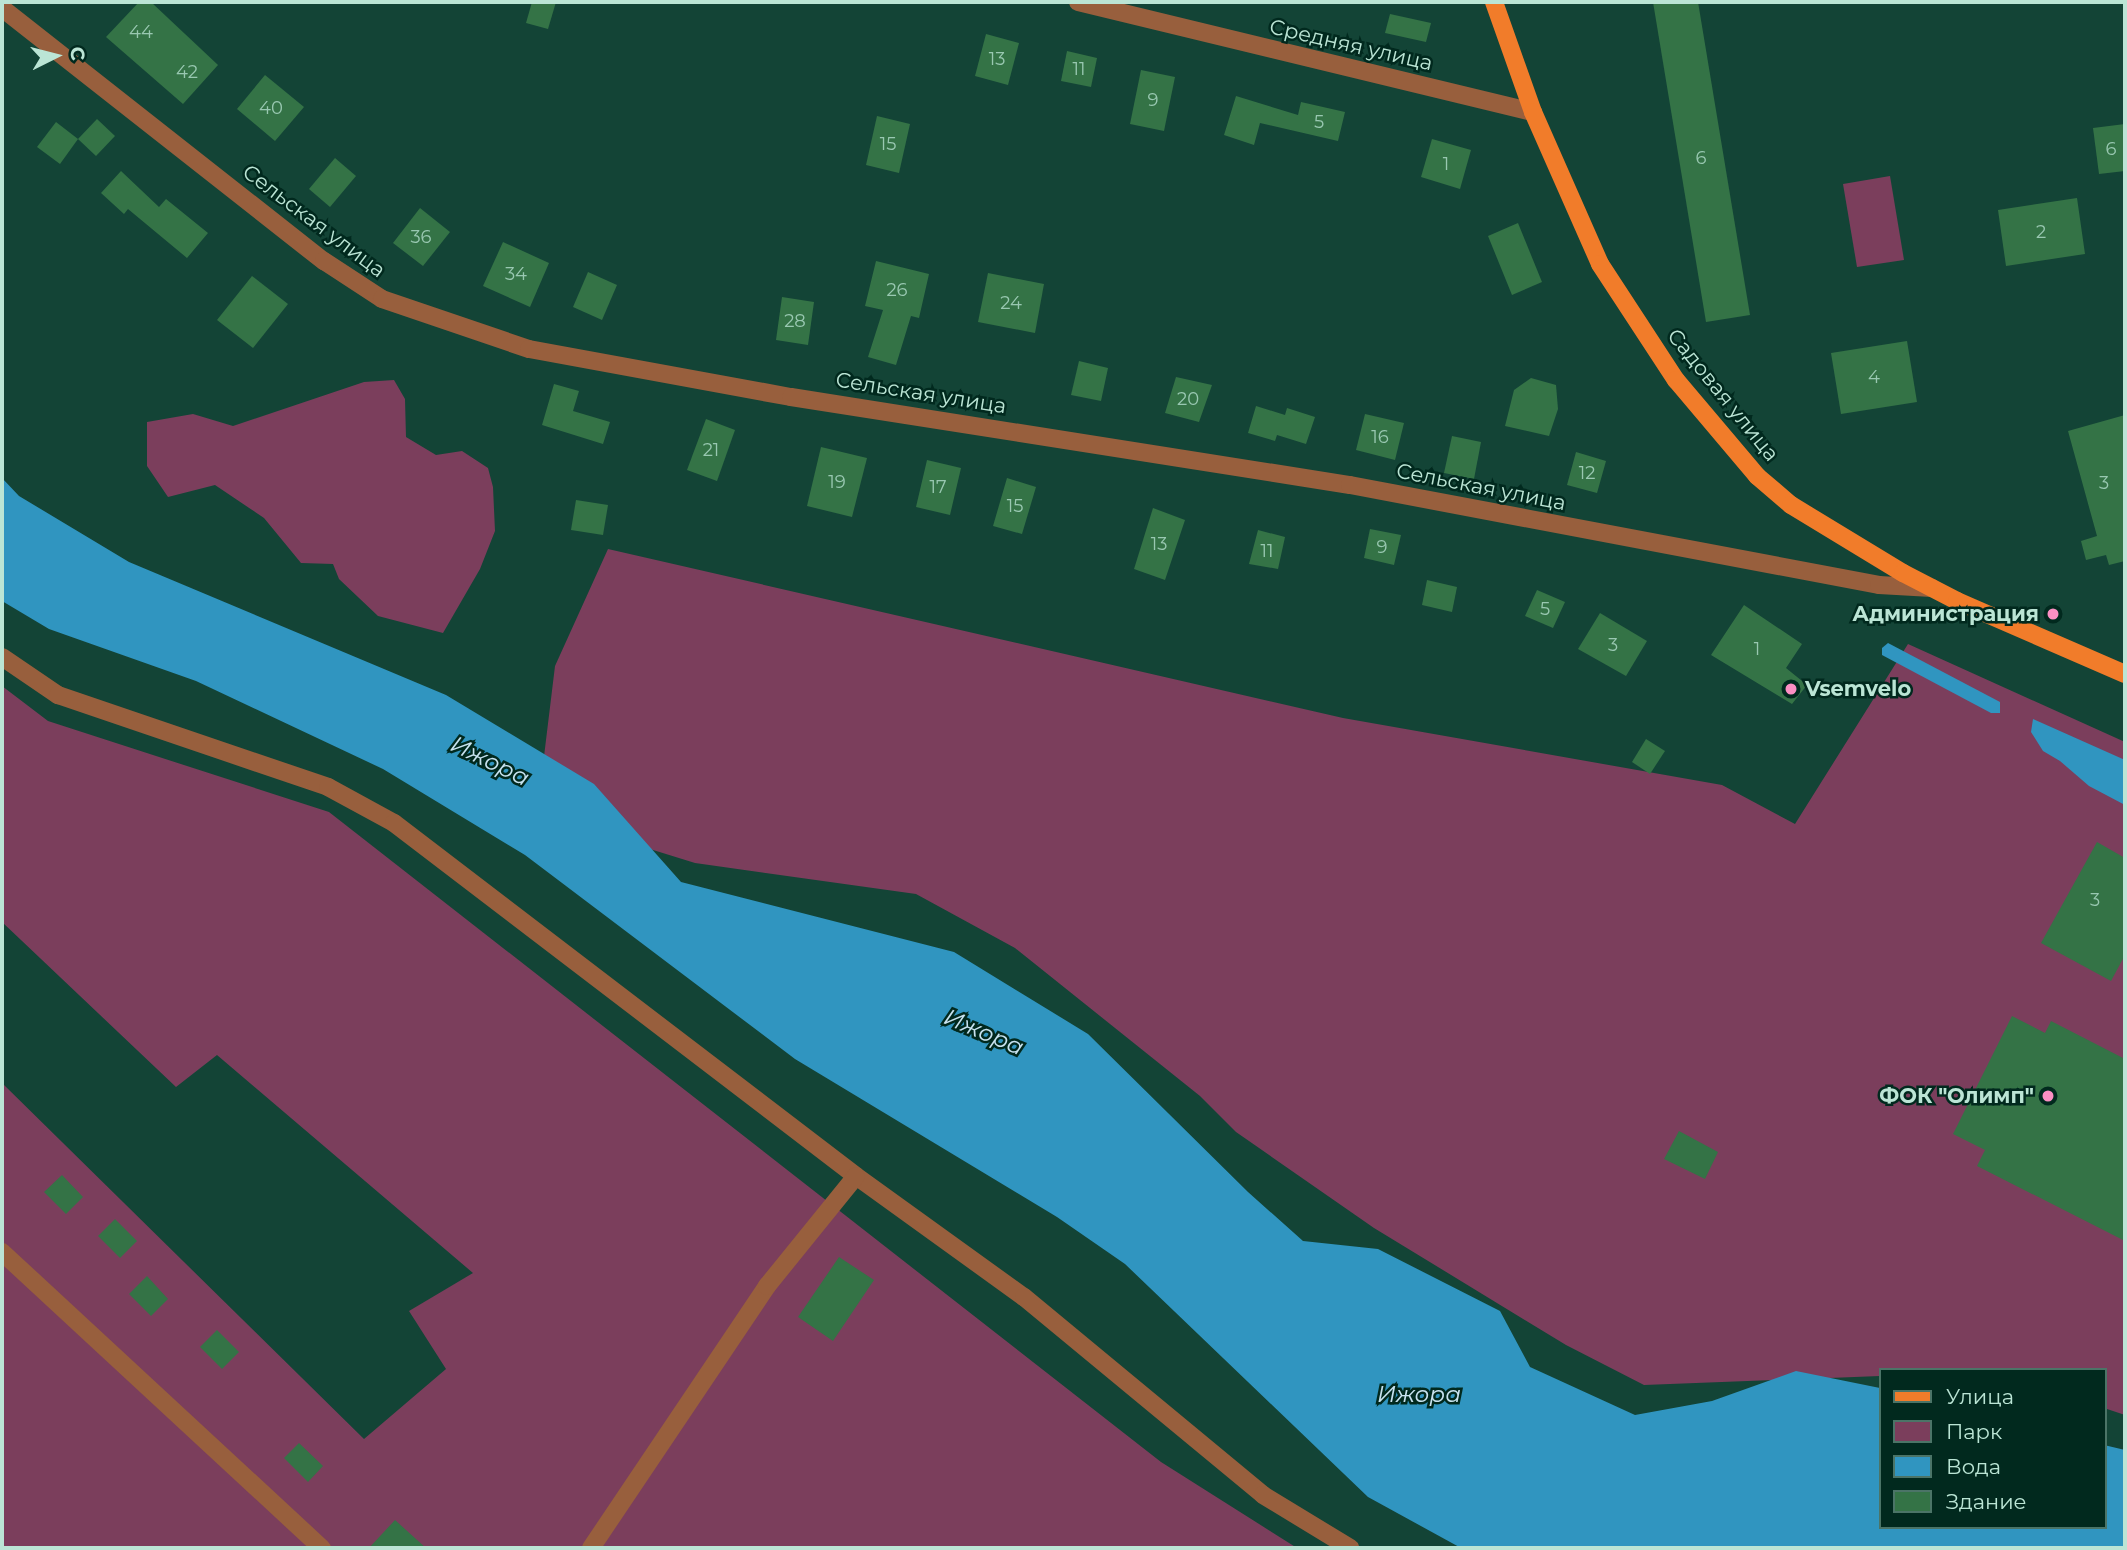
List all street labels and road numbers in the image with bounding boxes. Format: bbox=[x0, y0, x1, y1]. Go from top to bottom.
street label: Средняя улица bbox=[1267, 14, 1435, 76]
street label: Сельская улица bbox=[238, 159, 390, 283]
street label: Садовая улица bbox=[1662, 324, 1784, 466]
street label: Сельская улица bbox=[834, 367, 1008, 419]
street label: Сельская улица bbox=[1394, 458, 1568, 516]

